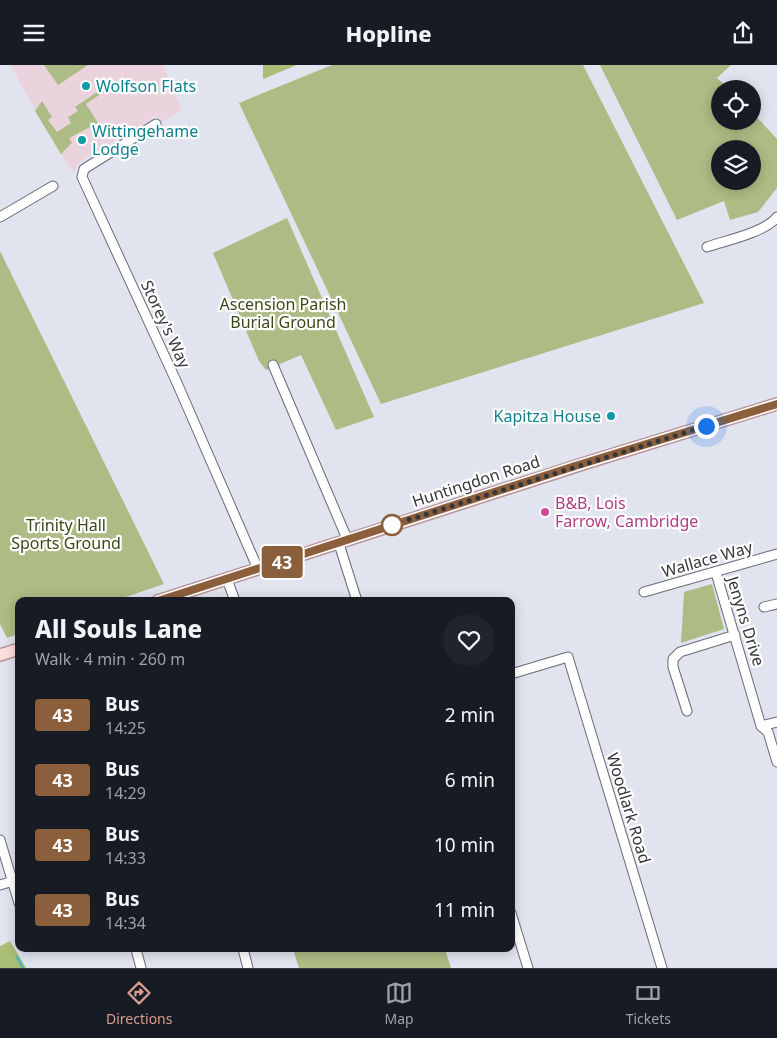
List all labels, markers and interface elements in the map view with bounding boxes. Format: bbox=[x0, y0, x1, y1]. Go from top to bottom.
text: Hopline bbox=[345, 18, 432, 48]
icon: menu bbox=[20, 19, 48, 47]
icon: share bbox=[729, 19, 757, 47]
place label: Wolfson Flats bbox=[96, 75, 196, 97]
marker: Wolfson Flats bbox=[80, 80, 92, 92]
map controls bbox=[711, 80, 761, 190]
button: locate bbox=[711, 80, 761, 130]
place label: Wittingehame Lodge bbox=[92, 120, 198, 160]
marker: Wittingehame Lodge bbox=[76, 134, 88, 146]
button: layers bbox=[711, 140, 761, 190]
street label: Storey's Way bbox=[136, 276, 196, 372]
park label: Ascension Parish Burial Ground bbox=[220, 293, 346, 333]
place label: Kapitza House bbox=[494, 405, 601, 427]
marker: Kapitza House bbox=[605, 410, 617, 422]
your location bbox=[694, 414, 719, 439]
street label: Huntingdon Road bbox=[409, 450, 543, 512]
place label: B&B, Lois Farrow, Cambridge bbox=[555, 492, 698, 532]
marker: B&B, Lois Farrow, Cambridge bbox=[539, 506, 551, 518]
park label: Trinity Hall Sports Ground bbox=[11, 514, 121, 554]
unlabelled marker bbox=[381, 514, 403, 536]
street label: Wallace Way bbox=[659, 535, 756, 582]
line badge: 43 bbox=[260, 546, 304, 578]
text: 43 bbox=[272, 550, 292, 574]
street label: Jenyns Drive bbox=[721, 572, 770, 669]
text: All Souls Lane bbox=[35, 612, 202, 645]
button: heart bbox=[443, 614, 495, 666]
text: Walk · 4 min · 260 m bbox=[35, 648, 185, 670]
text: Bus bbox=[105, 691, 140, 717]
text: 2 min bbox=[445, 702, 495, 728]
text: 43 bbox=[52, 703, 73, 727]
text: 14:25 bbox=[105, 717, 146, 739]
street label: Woodlark Road bbox=[602, 750, 656, 866]
text: Bus bbox=[105, 756, 140, 782]
text: 6 min bbox=[445, 767, 495, 793]
text: 43 bbox=[52, 768, 73, 792]
text: 14:29 bbox=[105, 782, 146, 804]
text: Bus bbox=[105, 821, 140, 847]
text: 10 min bbox=[434, 832, 495, 858]
text: 43 bbox=[52, 833, 73, 857]
text: 14:33 bbox=[105, 847, 146, 869]
text: Bus bbox=[105, 886, 140, 912]
text: 11 min bbox=[434, 897, 495, 923]
text: 43 bbox=[52, 898, 73, 922]
text: 14:34 bbox=[105, 912, 146, 934]
tab: Directions bbox=[106, 979, 172, 1028]
tab: Map bbox=[385, 979, 414, 1028]
tab: Tickets bbox=[626, 979, 671, 1028]

